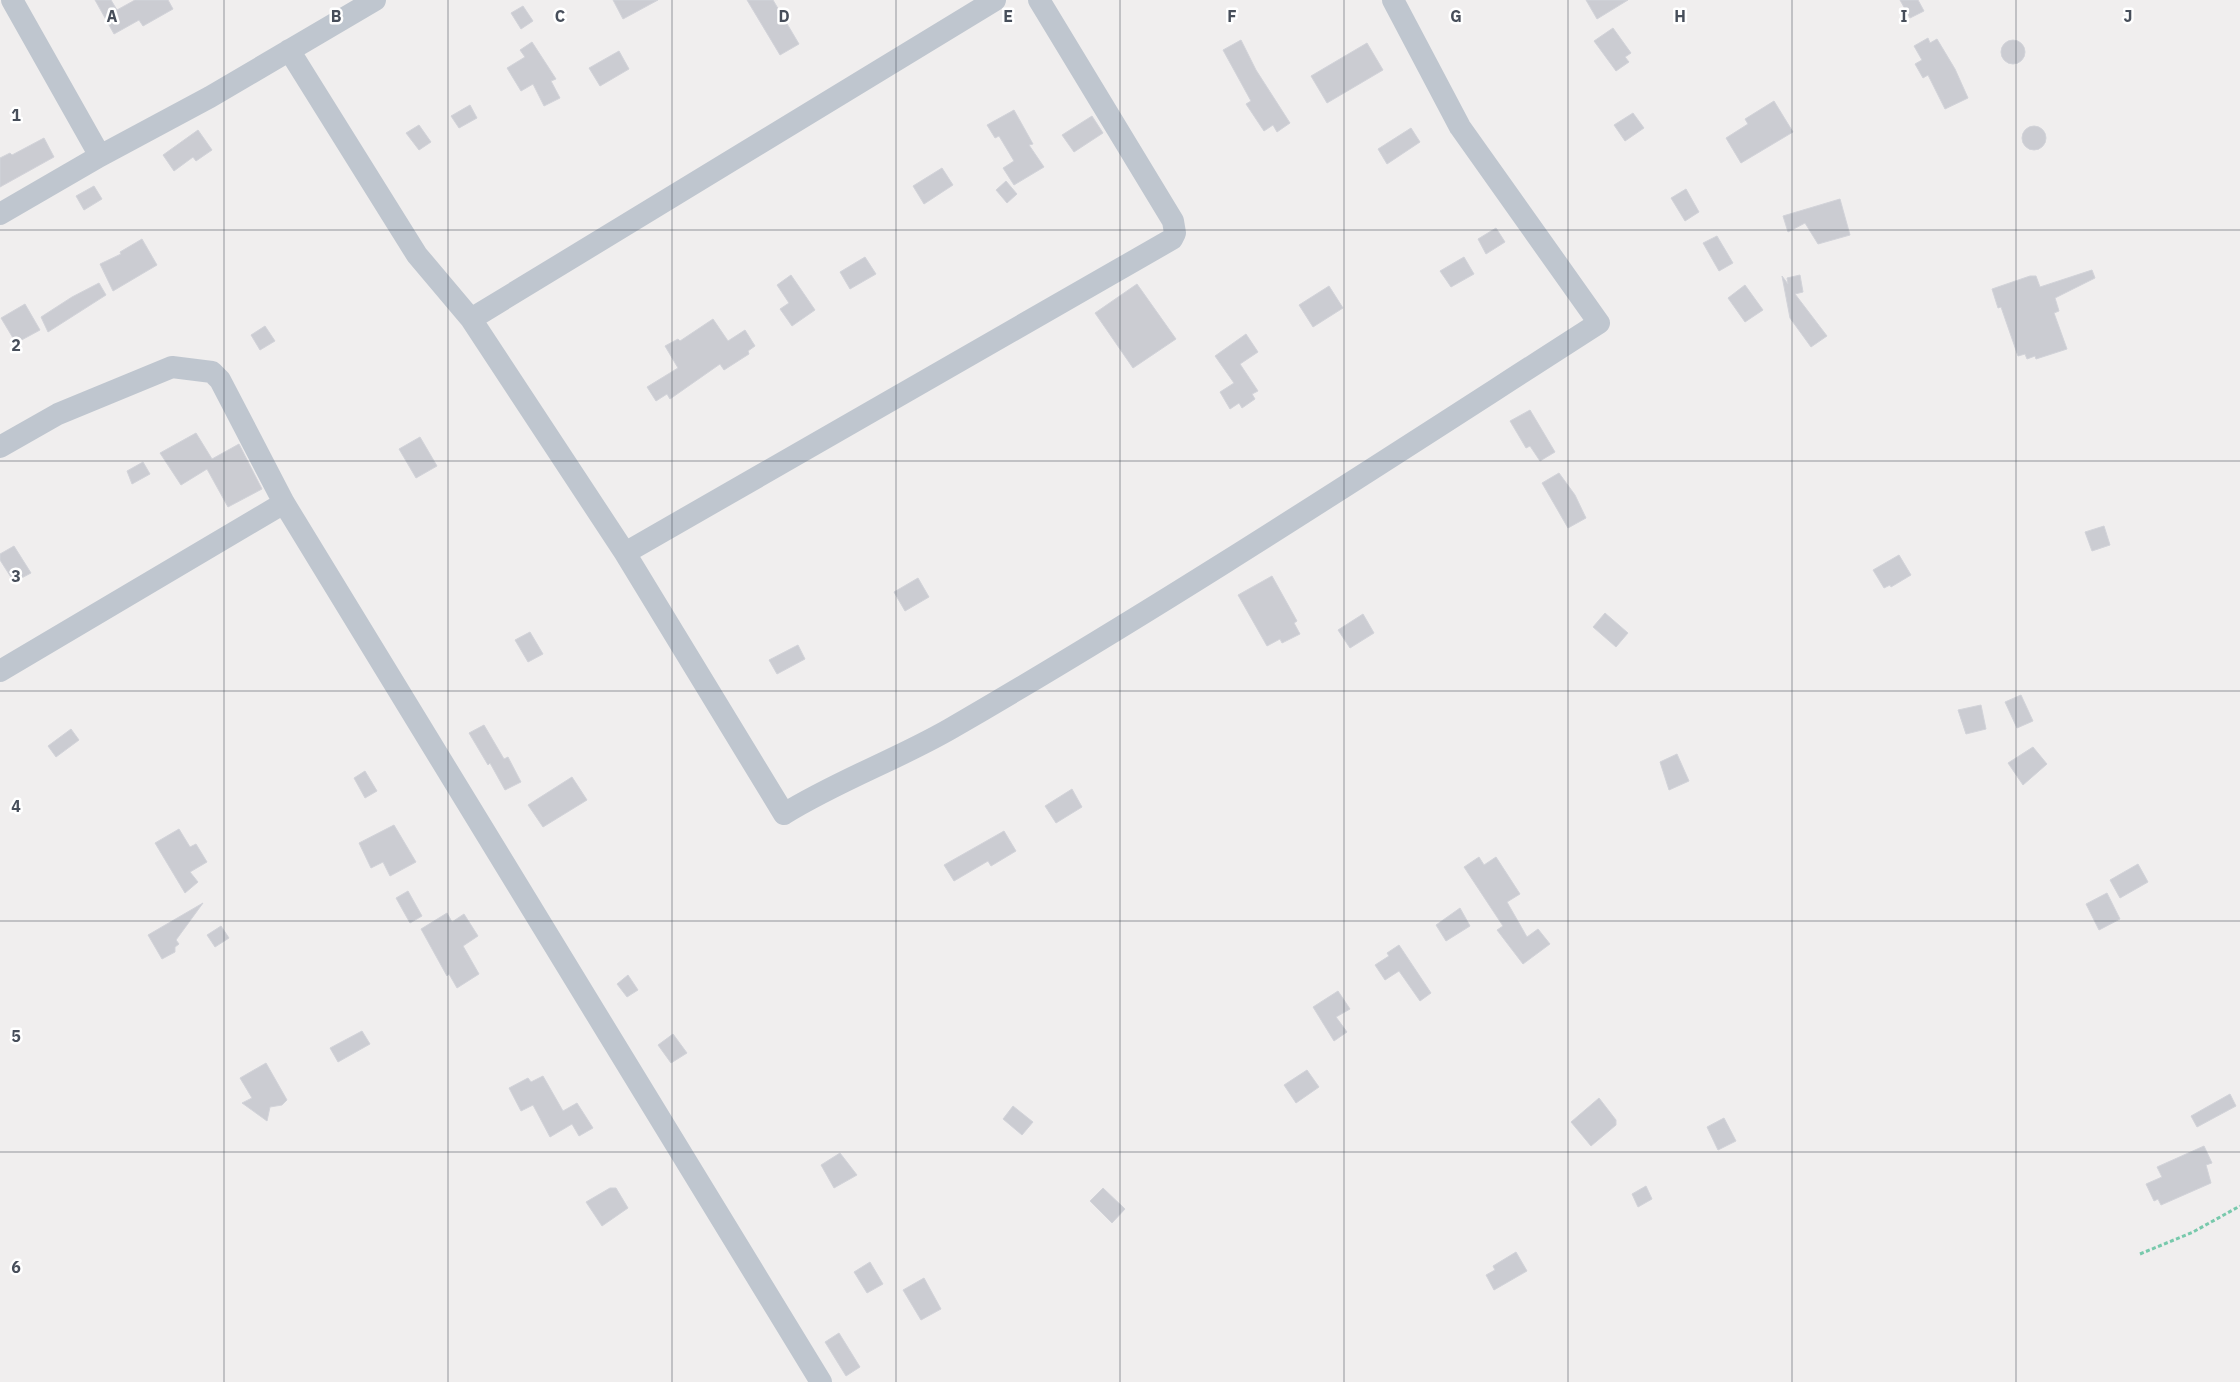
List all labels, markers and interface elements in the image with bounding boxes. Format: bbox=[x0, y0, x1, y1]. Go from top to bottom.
text: A bbox=[107, 6, 118, 26]
text: B bbox=[331, 6, 342, 26]
text: C bbox=[555, 6, 565, 26]
text: D bbox=[778, 6, 790, 26]
text: E bbox=[1003, 6, 1013, 26]
text: F bbox=[1227, 6, 1237, 26]
text: G bbox=[1450, 6, 1462, 26]
text: H bbox=[1674, 6, 1686, 26]
text: I bbox=[1901, 6, 1908, 26]
text: J bbox=[2124, 6, 2132, 26]
text: 1 bbox=[11, 105, 21, 125]
text: 2 bbox=[11, 335, 21, 355]
text: 3 bbox=[11, 566, 21, 586]
text: 4 bbox=[11, 796, 21, 816]
text: 5 bbox=[11, 1026, 21, 1046]
text: 6 bbox=[11, 1257, 21, 1277]

